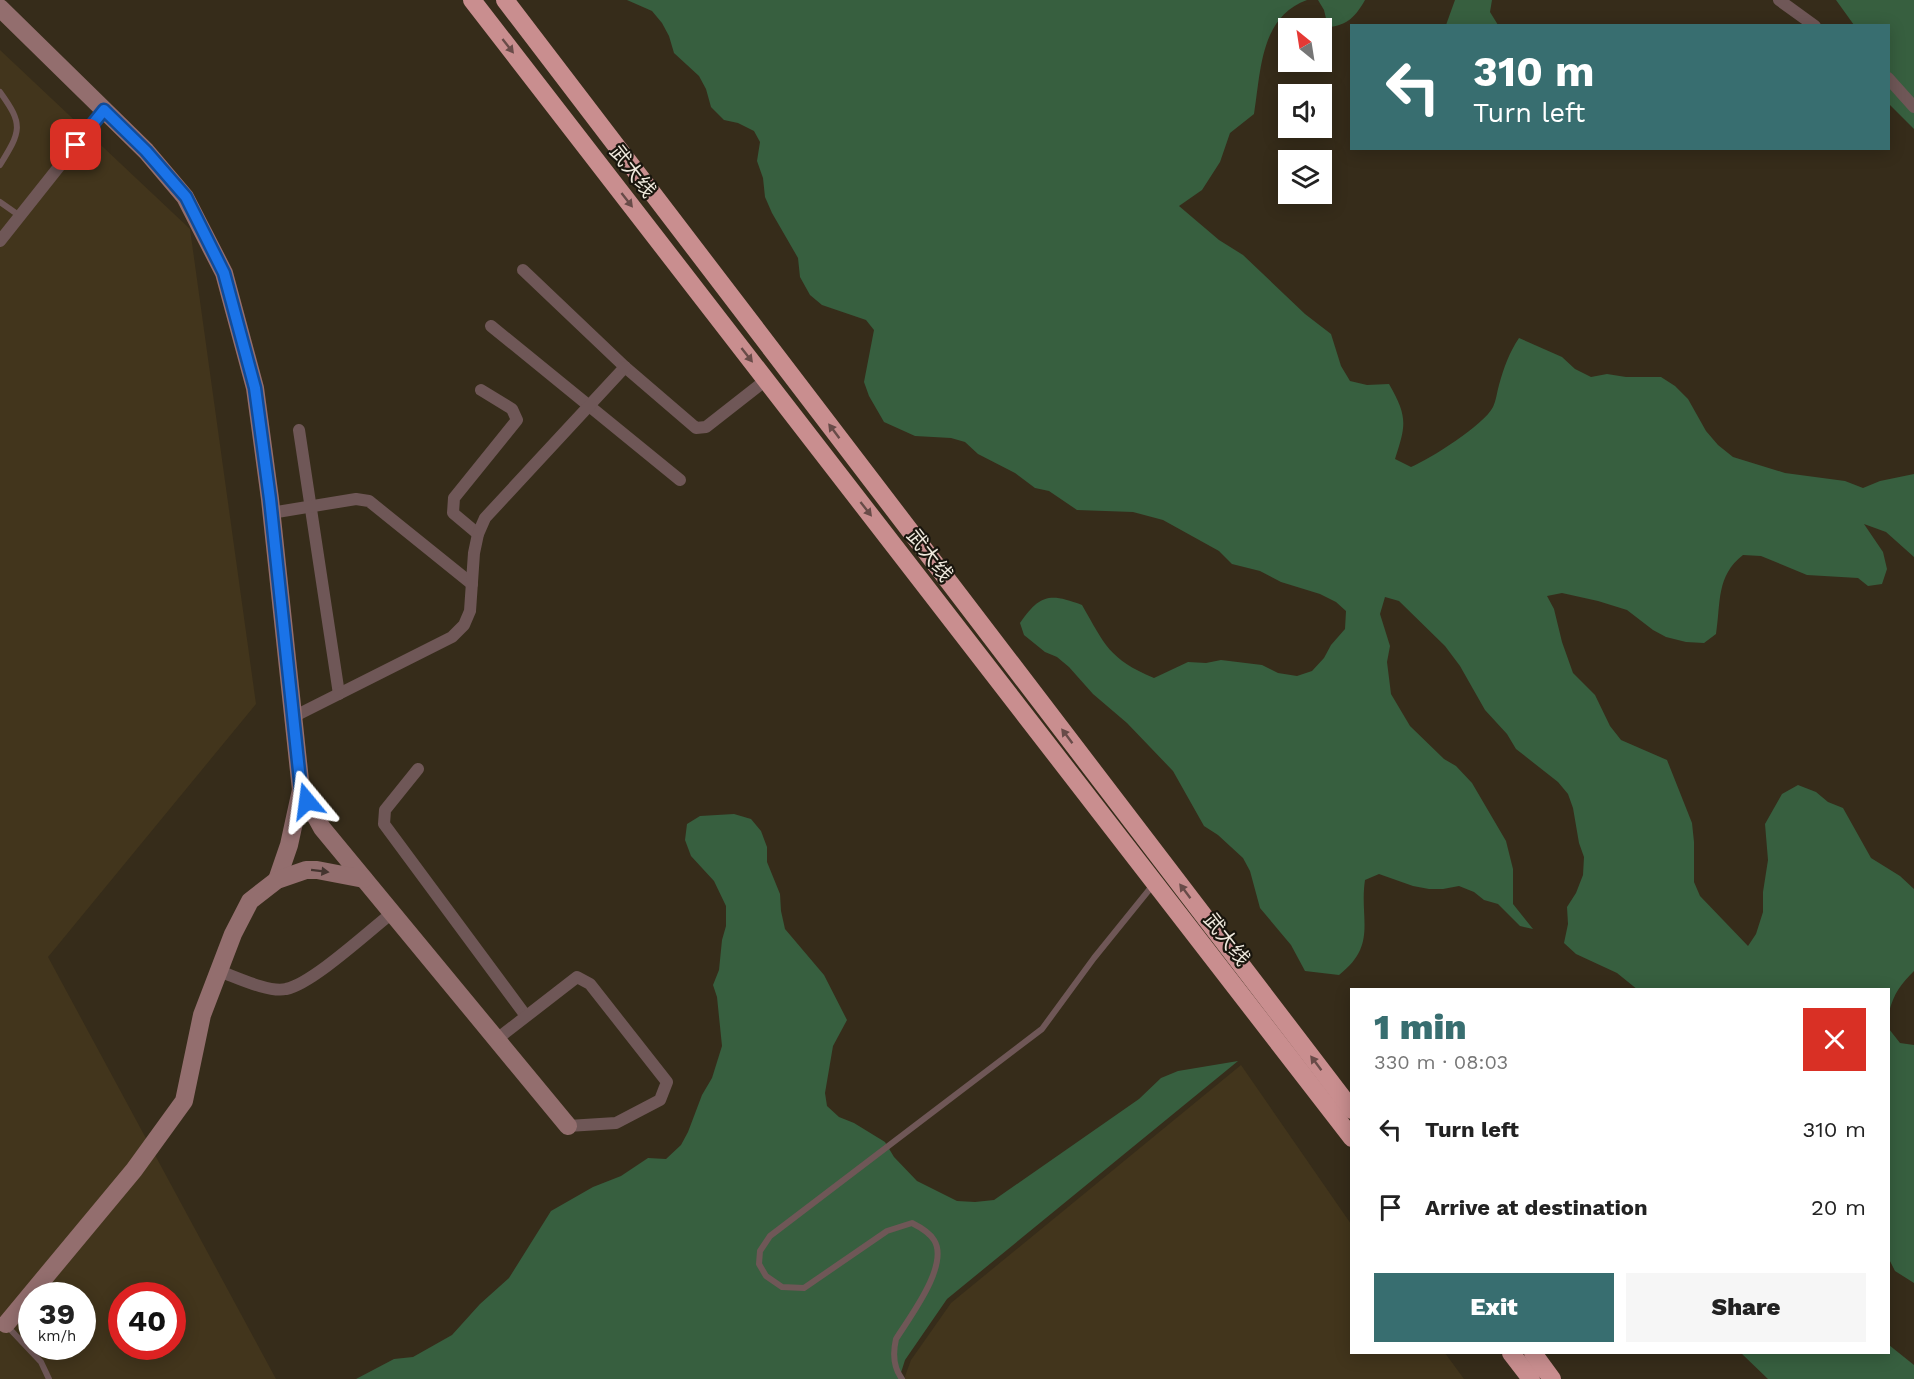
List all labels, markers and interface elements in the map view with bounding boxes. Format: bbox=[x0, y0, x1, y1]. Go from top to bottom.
north arrow bbox=[1278, 18, 1332, 72]
map controls bbox=[1278, 18, 1332, 204]
one-way arrow bbox=[501, 39, 513, 54]
text: 310 m bbox=[1473, 47, 1595, 96]
icon: left bbox=[1374, 48, 1452, 126]
button: sound bbox=[1278, 84, 1332, 138]
text: Turn left bbox=[1473, 97, 1585, 129]
pin bbox=[50, 119, 101, 170]
icon: arrive bbox=[59, 128, 92, 161]
street label: 武大线 bbox=[605, 140, 661, 202]
button: layers bbox=[1278, 150, 1332, 204]
one-way arrow bbox=[621, 193, 633, 208]
one-way arrow bbox=[740, 347, 752, 362]
one-way arrow bbox=[828, 423, 840, 439]
one-way arrow bbox=[859, 501, 872, 517]
street label: 武大线 bbox=[902, 524, 958, 586]
one-way arrow bbox=[1061, 728, 1073, 744]
position arrow bbox=[275, 769, 339, 833]
one-way arrow bbox=[311, 866, 330, 876]
one-way arrow bbox=[1179, 883, 1192, 899]
street label: 武大线 bbox=[1199, 908, 1255, 970]
text: 1 min bbox=[1374, 1006, 1467, 1048]
button: close bbox=[1803, 1008, 1866, 1071]
text: 330 m · 08:03 bbox=[1374, 1050, 1508, 1074]
one-way arrow bbox=[1311, 1055, 1323, 1070]
icon: left bbox=[1374, 1113, 1407, 1146]
text: Turn left bbox=[1425, 1117, 1519, 1142]
text: 310 m bbox=[1802, 1117, 1866, 1142]
icon: arrive bbox=[1374, 1191, 1407, 1224]
text: Arrive at destination bbox=[1425, 1195, 1648, 1220]
text: 20 m bbox=[1811, 1195, 1866, 1220]
button: Exit bbox=[1374, 1273, 1614, 1342]
button: Share bbox=[1626, 1273, 1866, 1342]
speed limit sign: 40 bbox=[108, 1282, 186, 1360]
text: 39 bbox=[39, 1296, 75, 1331]
text: km/h bbox=[38, 1327, 76, 1345]

